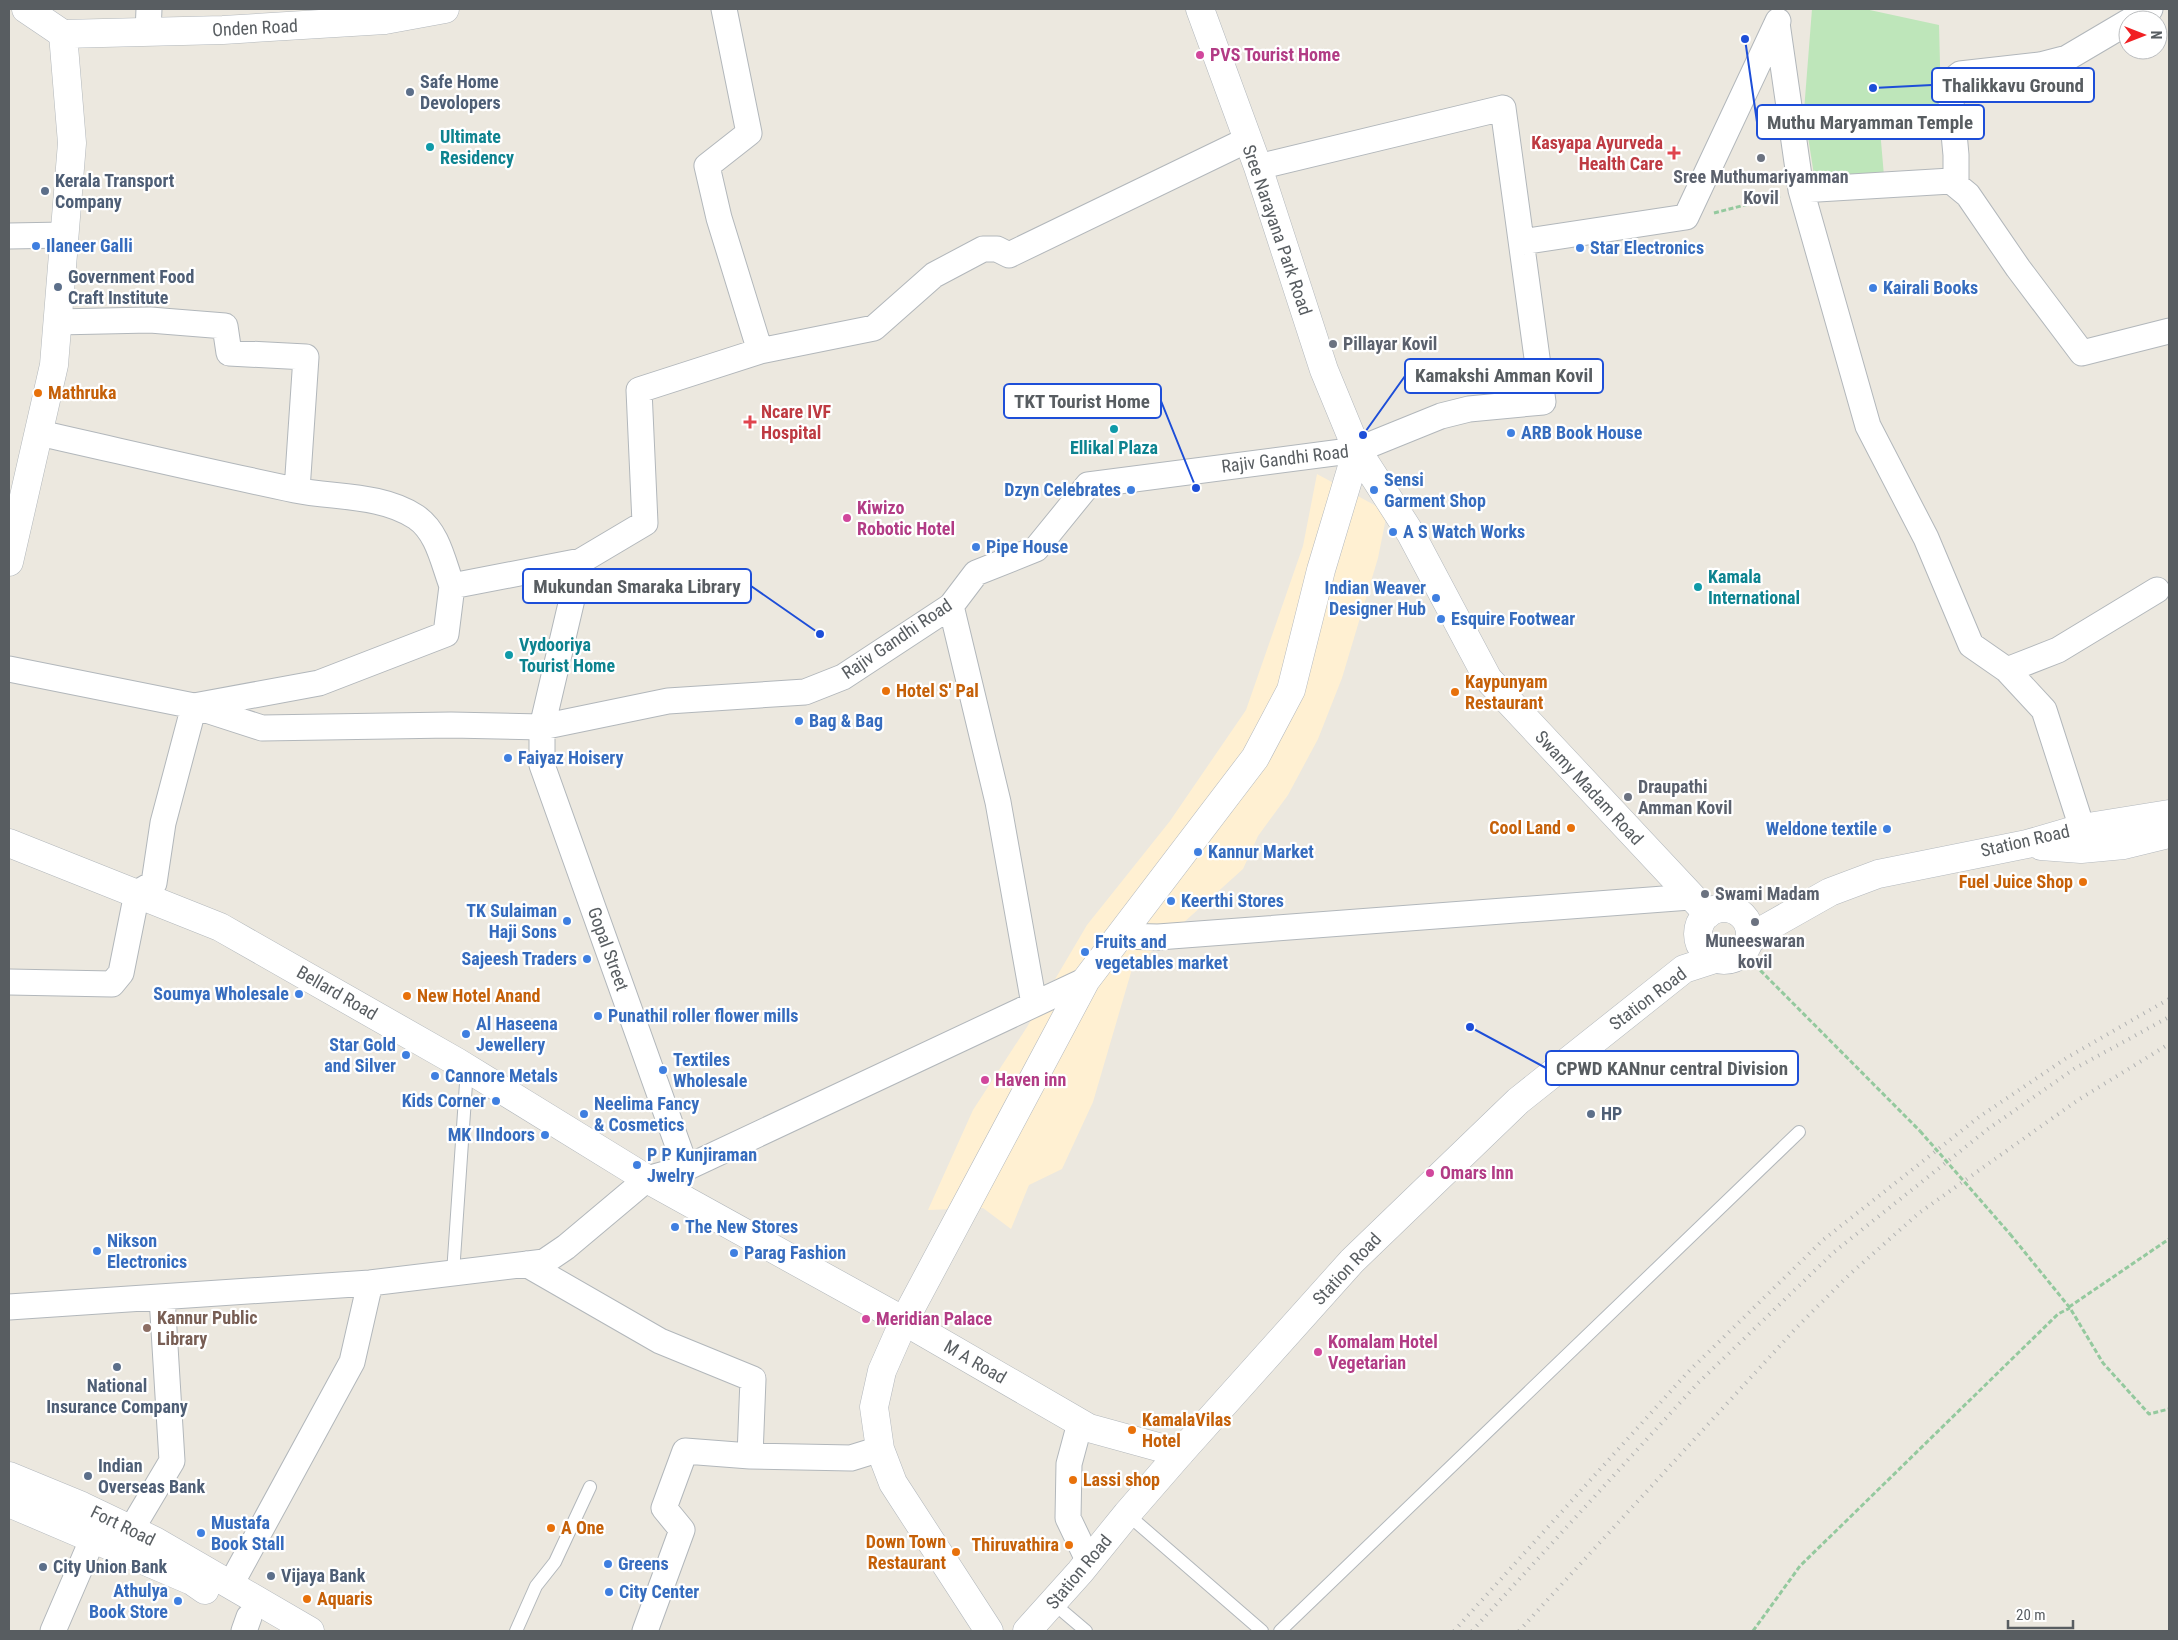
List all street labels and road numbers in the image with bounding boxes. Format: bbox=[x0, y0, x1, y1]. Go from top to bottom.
street label: Onden Road bbox=[212, 15, 298, 40]
street label: Sree Narayana Park Road bbox=[1238, 142, 1317, 318]
street label: Rajiv Gandhi Road bbox=[1220, 440, 1350, 477]
street label: Rajiv Gandhi Road bbox=[838, 594, 956, 683]
street label: Swamy Madam Road bbox=[1531, 726, 1648, 849]
street label: Station Road bbox=[1978, 820, 2071, 861]
street label: Gopal Street bbox=[584, 904, 633, 994]
street label: Bellard Road bbox=[293, 961, 381, 1024]
street label: Station Road bbox=[1605, 963, 1690, 1034]
street label: Station Road bbox=[1308, 1228, 1385, 1309]
street label: M A Road bbox=[940, 1335, 1010, 1388]
street label: Fort Road bbox=[88, 1501, 159, 1550]
street label: Station Road bbox=[1041, 1530, 1116, 1613]

